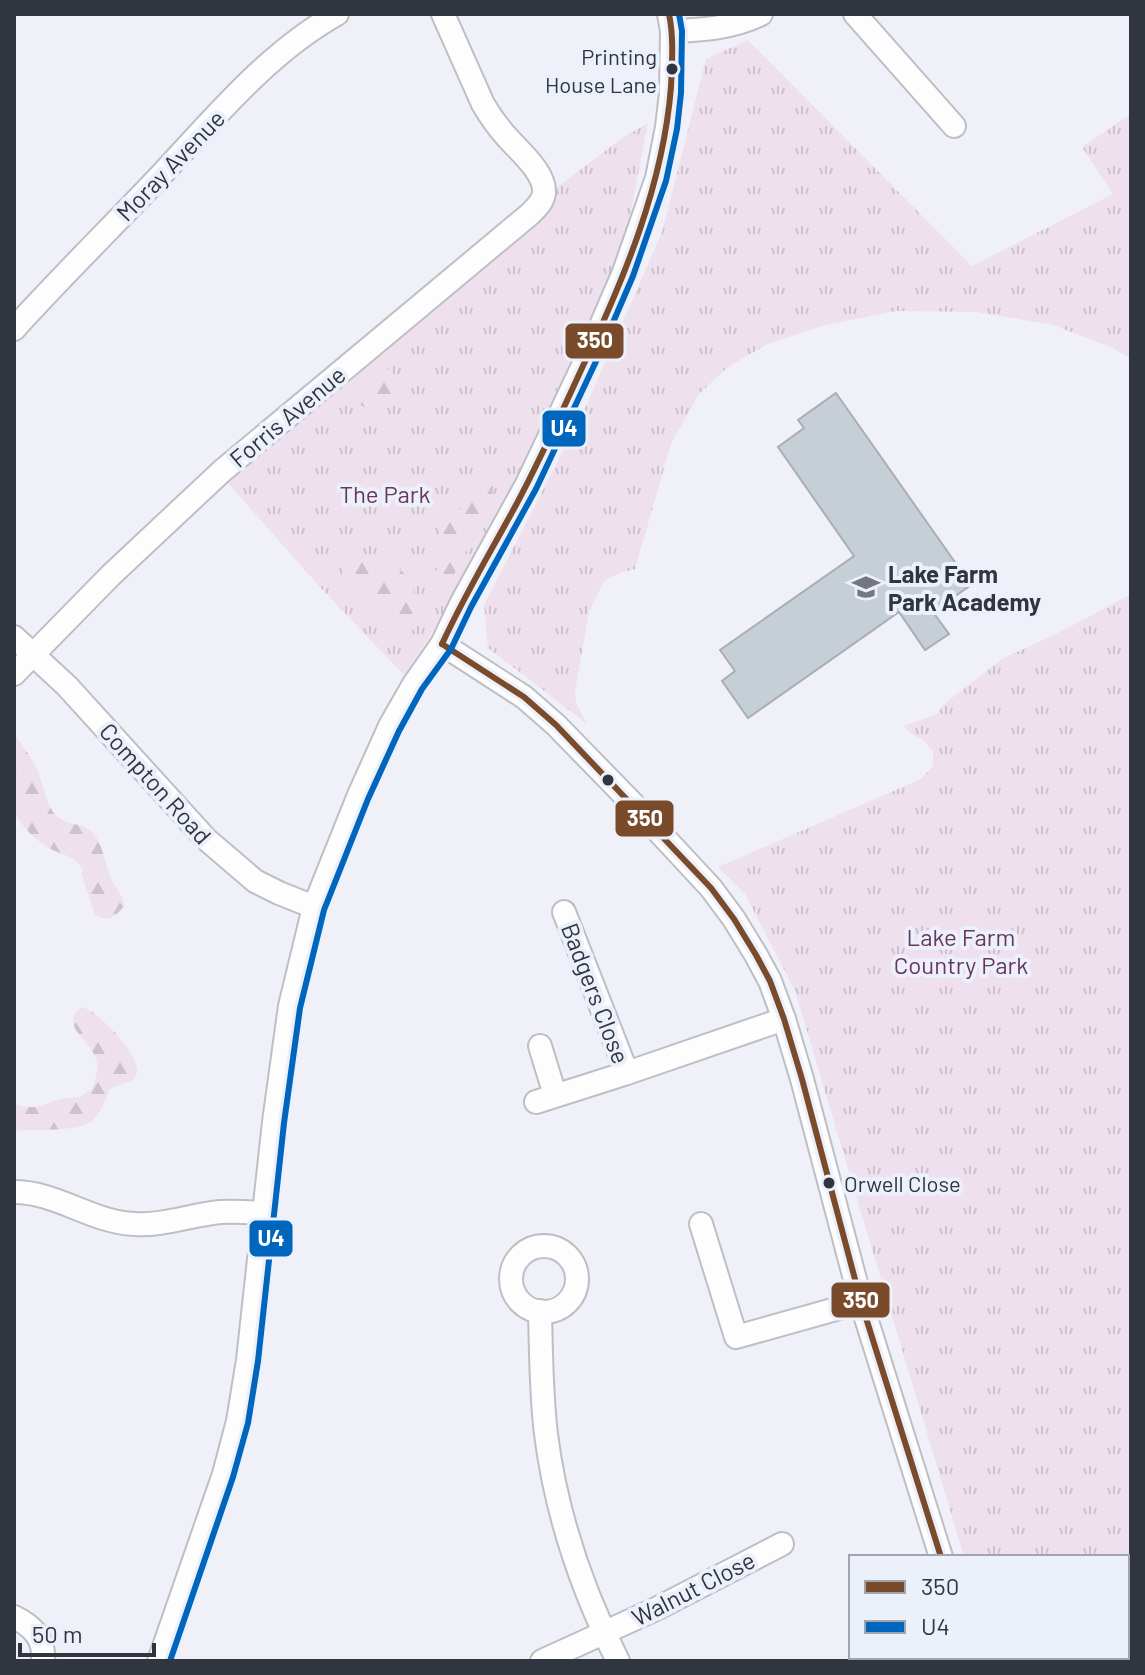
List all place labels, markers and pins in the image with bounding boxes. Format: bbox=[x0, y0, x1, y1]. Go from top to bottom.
place label: Printing House Lane bbox=[545, 43, 657, 97]
marker: Printing House Lane bbox=[664, 61, 680, 77]
place label: Lake Farm Park Academy bbox=[888, 559, 1041, 616]
school or university icon: Lake Farm Park Academy bbox=[851, 572, 881, 602]
unlabelled marker bbox=[600, 772, 616, 788]
place label: Orwell Close bbox=[844, 1170, 961, 1196]
marker: Orwell Close bbox=[821, 1175, 837, 1191]

